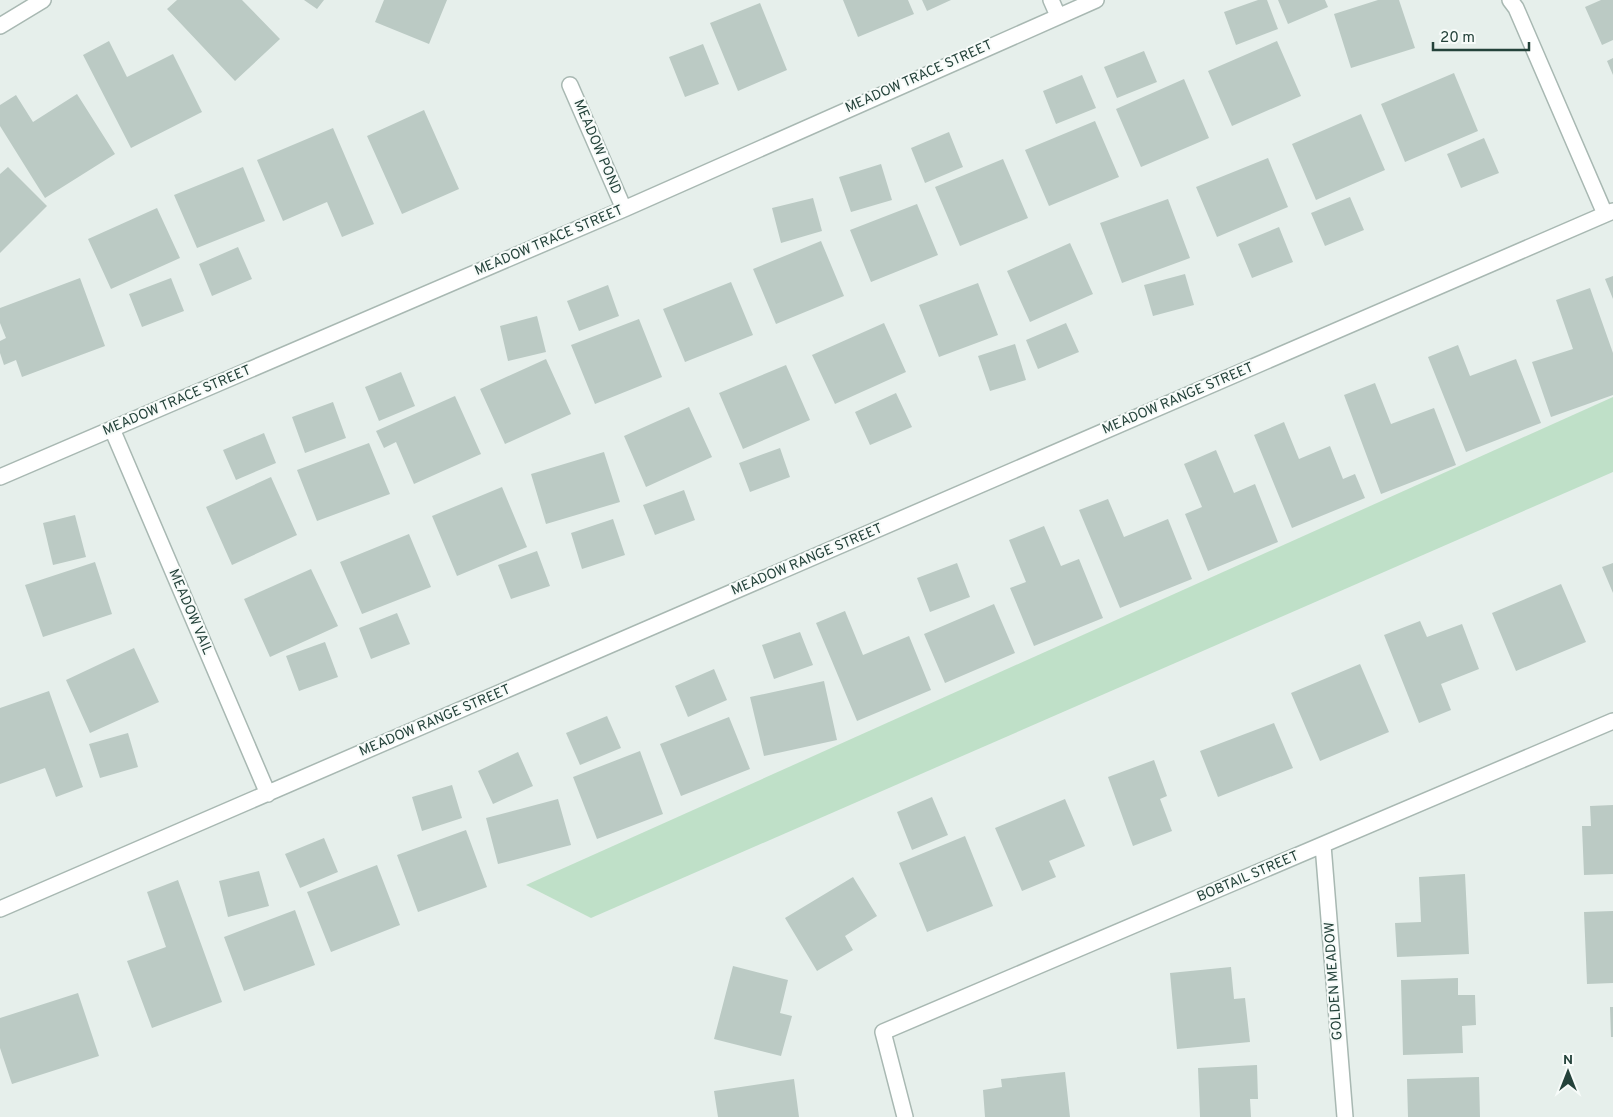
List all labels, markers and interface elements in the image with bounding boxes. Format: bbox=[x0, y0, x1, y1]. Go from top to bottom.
scale bar bbox=[1433, 20, 1529, 52]
text: 20 m bbox=[1440, 29, 1475, 48]
street label: MEADOW TRACE STREET bbox=[843, 37, 995, 117]
street label: MEADOW POND bbox=[569, 97, 625, 197]
street label: MEADOW TRACE STREET bbox=[472, 202, 626, 280]
street label: MEADOW RANGE STREET bbox=[1100, 359, 1256, 439]
street label: MEADOW TRACE STREET bbox=[100, 362, 254, 440]
street label: MEADOW RANGE STREET bbox=[729, 520, 885, 600]
street label: MEADOW VAIL bbox=[164, 567, 216, 657]
street label: MEADOW RANGE STREET bbox=[357, 681, 513, 761]
street label: BOBTAIL STREET bbox=[1194, 848, 1302, 906]
street label: GOLDEN MEADOW bbox=[1321, 921, 1347, 1041]
north arrow bbox=[1543, 1047, 1593, 1097]
text: N bbox=[1563, 1052, 1573, 1069]

